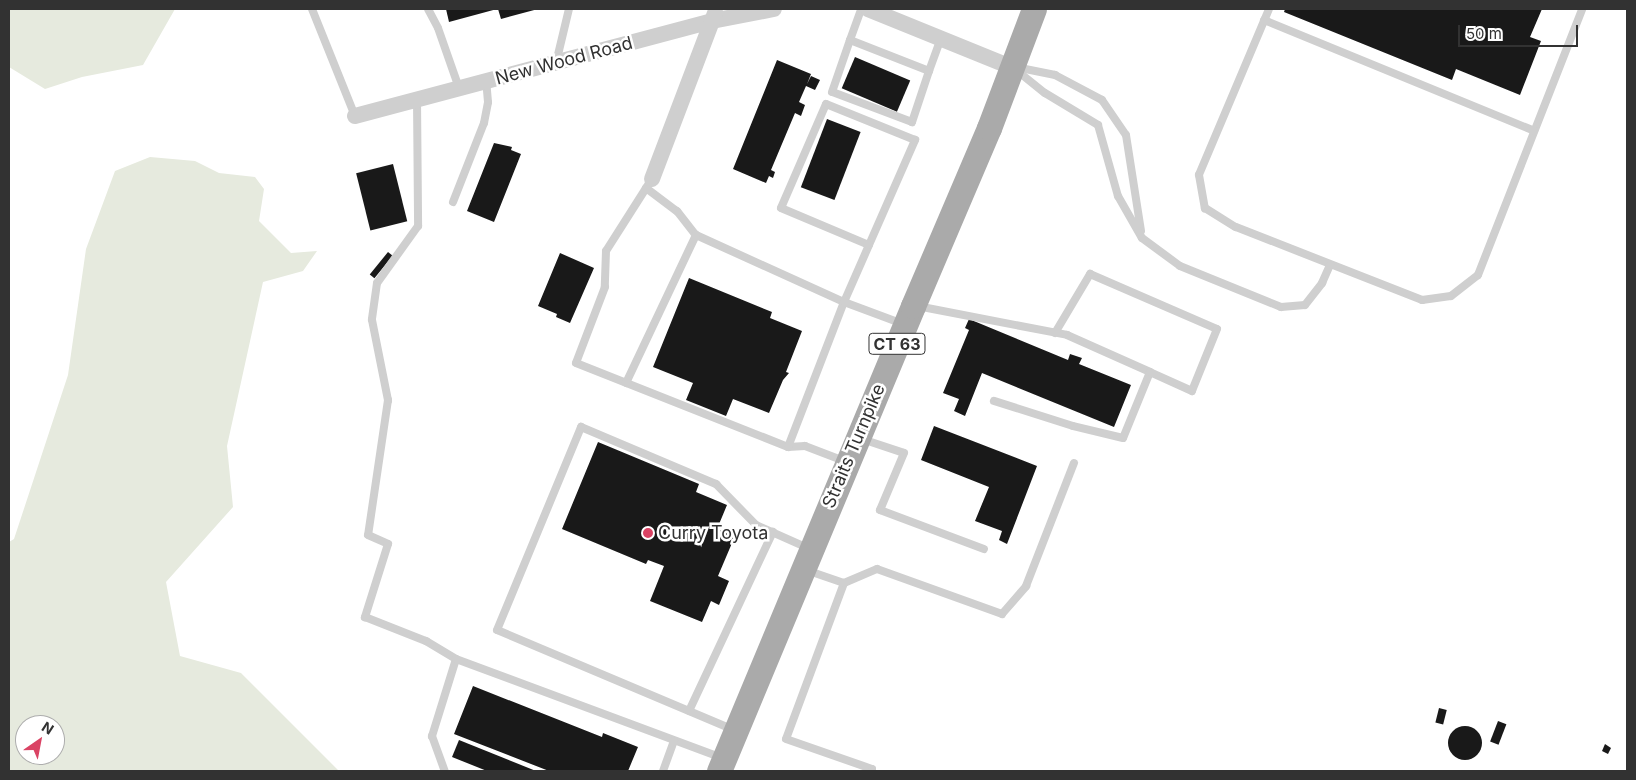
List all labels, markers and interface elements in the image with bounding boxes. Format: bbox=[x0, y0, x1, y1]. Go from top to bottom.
scale bar bbox=[1461, 15, 1581, 47]
text: 50 m bbox=[1466, 24, 1502, 43]
street label: New Wood Road bbox=[493, 32, 635, 90]
road number: CT 63 bbox=[868, 330, 926, 358]
street label: Straits Turnpike bbox=[818, 381, 890, 511]
place label: Curry Toyota bbox=[658, 522, 768, 544]
marker: Curry Toyota bbox=[642, 527, 654, 539]
north arrow bbox=[15, 715, 65, 765]
text: N bbox=[39, 718, 57, 738]

